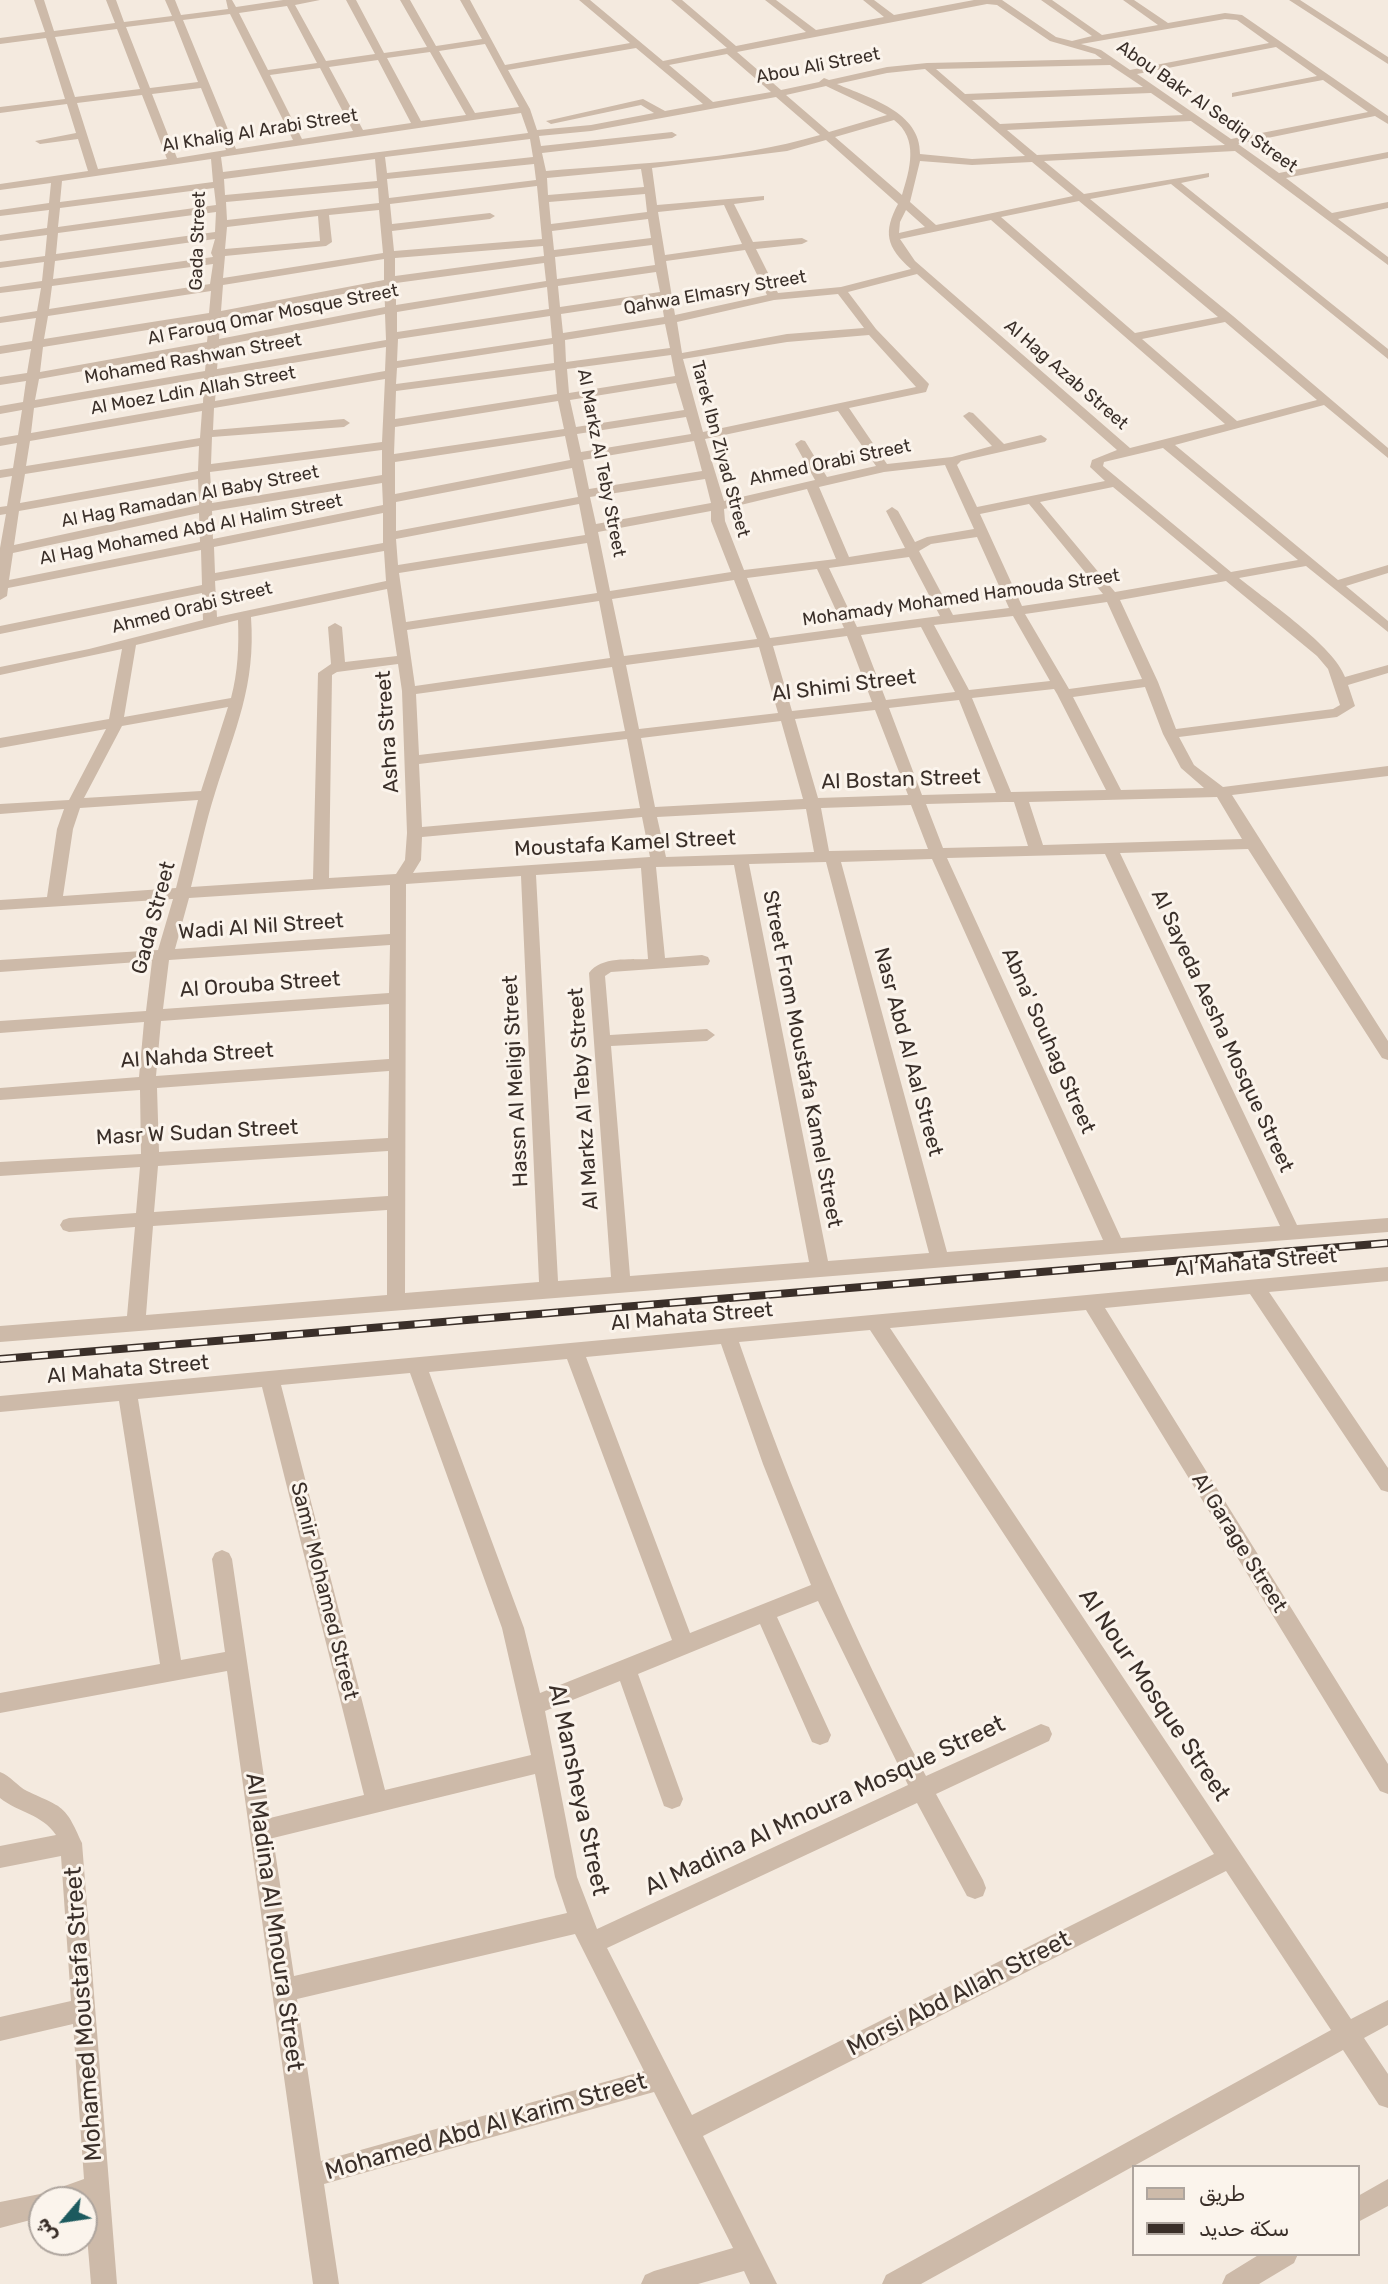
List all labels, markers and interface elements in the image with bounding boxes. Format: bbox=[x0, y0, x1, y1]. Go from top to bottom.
street label: Abou Bakr Al Sediq Street bbox=[1113, 36, 1301, 178]
street label: Abou Ali Street bbox=[754, 43, 882, 89]
street label: Al Khalig Al Arabi Street bbox=[161, 105, 359, 157]
street label: Gada Street bbox=[185, 191, 211, 291]
street label: Qahwa Elmasry Street bbox=[622, 266, 808, 320]
street label: Al Farouq Omar Mosque Street bbox=[146, 280, 400, 350]
street label: Al Hag Azab Street bbox=[1000, 315, 1132, 435]
street label: Mohamed Rashwan Street bbox=[83, 329, 303, 389]
street label: Tarek Ibn Ziyad Street bbox=[686, 358, 754, 540]
street label: Al Moez Ldin Allah Street bbox=[89, 362, 297, 420]
street label: Al Markz Al Teby Street bbox=[572, 367, 630, 559]
street label: Ahmed Orabi Street bbox=[747, 435, 913, 491]
street label: Al Hag Ramadan Al Baby Street bbox=[59, 461, 321, 533]
street label: Al Hag Mohamed Abd Al Halim Street bbox=[38, 490, 344, 570]
street label: Mohamady Mohamed Hamouda Street bbox=[801, 565, 1121, 631]
street label: Ahmed Orabi Street bbox=[110, 578, 274, 638]
street label: Al Shimi Street bbox=[771, 665, 917, 707]
street label: Ashra Street bbox=[371, 670, 405, 794]
street label: Al Bostan Street bbox=[821, 765, 981, 795]
street label: Moustafa Kamel Street bbox=[514, 826, 736, 862]
street label: Gada Street bbox=[127, 859, 181, 977]
street label: Al Sayeda Aesha Mosque Street bbox=[1145, 886, 1299, 1176]
street label: Street From Moustafa Kamel Street bbox=[757, 888, 847, 1230]
street label: Wadi Al Nil Street bbox=[178, 909, 344, 945]
street label: Abna' Souhag Street bbox=[996, 944, 1100, 1138]
street label: Nasr Abd Al Aal Street bbox=[868, 945, 948, 1159]
street label: Al Orouba Street bbox=[179, 967, 341, 1003]
street label: Hassn Al Meligi Street bbox=[498, 974, 534, 1188]
street label: Al Markz Al Teby Street bbox=[564, 987, 604, 1211]
street label: Al Nahda Street bbox=[120, 1038, 274, 1074]
street label: Masr W Sudan Street bbox=[95, 1115, 299, 1151]
street label: Al Mahata Street bbox=[1174, 1243, 1338, 1283]
street label: Al Mahata Street bbox=[610, 1297, 774, 1337]
street label: Al Mahata Street bbox=[46, 1350, 210, 1390]
street label: Al Garage Street bbox=[1186, 1469, 1292, 1617]
street label: Samir Mohamed Street bbox=[285, 1480, 363, 1702]
street label: Al Nour Mosque Street bbox=[1072, 1583, 1236, 1807]
street label: Al Mansheya Street bbox=[541, 1681, 615, 1899]
street label: Al Madina Al Mnoura Mosque Street bbox=[640, 1710, 1010, 1902]
street label: Al Madina Al Mnoura Street bbox=[239, 1771, 309, 2073]
street label: Mohamed Moustafa Street bbox=[59, 1866, 109, 2162]
street label: Morsi Abd Allah Street bbox=[842, 1925, 1076, 2063]
street label: Mohamed Abd Al Karim Street bbox=[322, 2067, 650, 2187]
legend bbox=[1132, 2165, 1360, 2256]
text: طريق bbox=[1199, 2181, 1245, 2206]
north arrow bbox=[28, 2186, 98, 2256]
text: ش bbox=[30, 2214, 62, 2247]
text: سكة حديد bbox=[1199, 2216, 1289, 2241]

